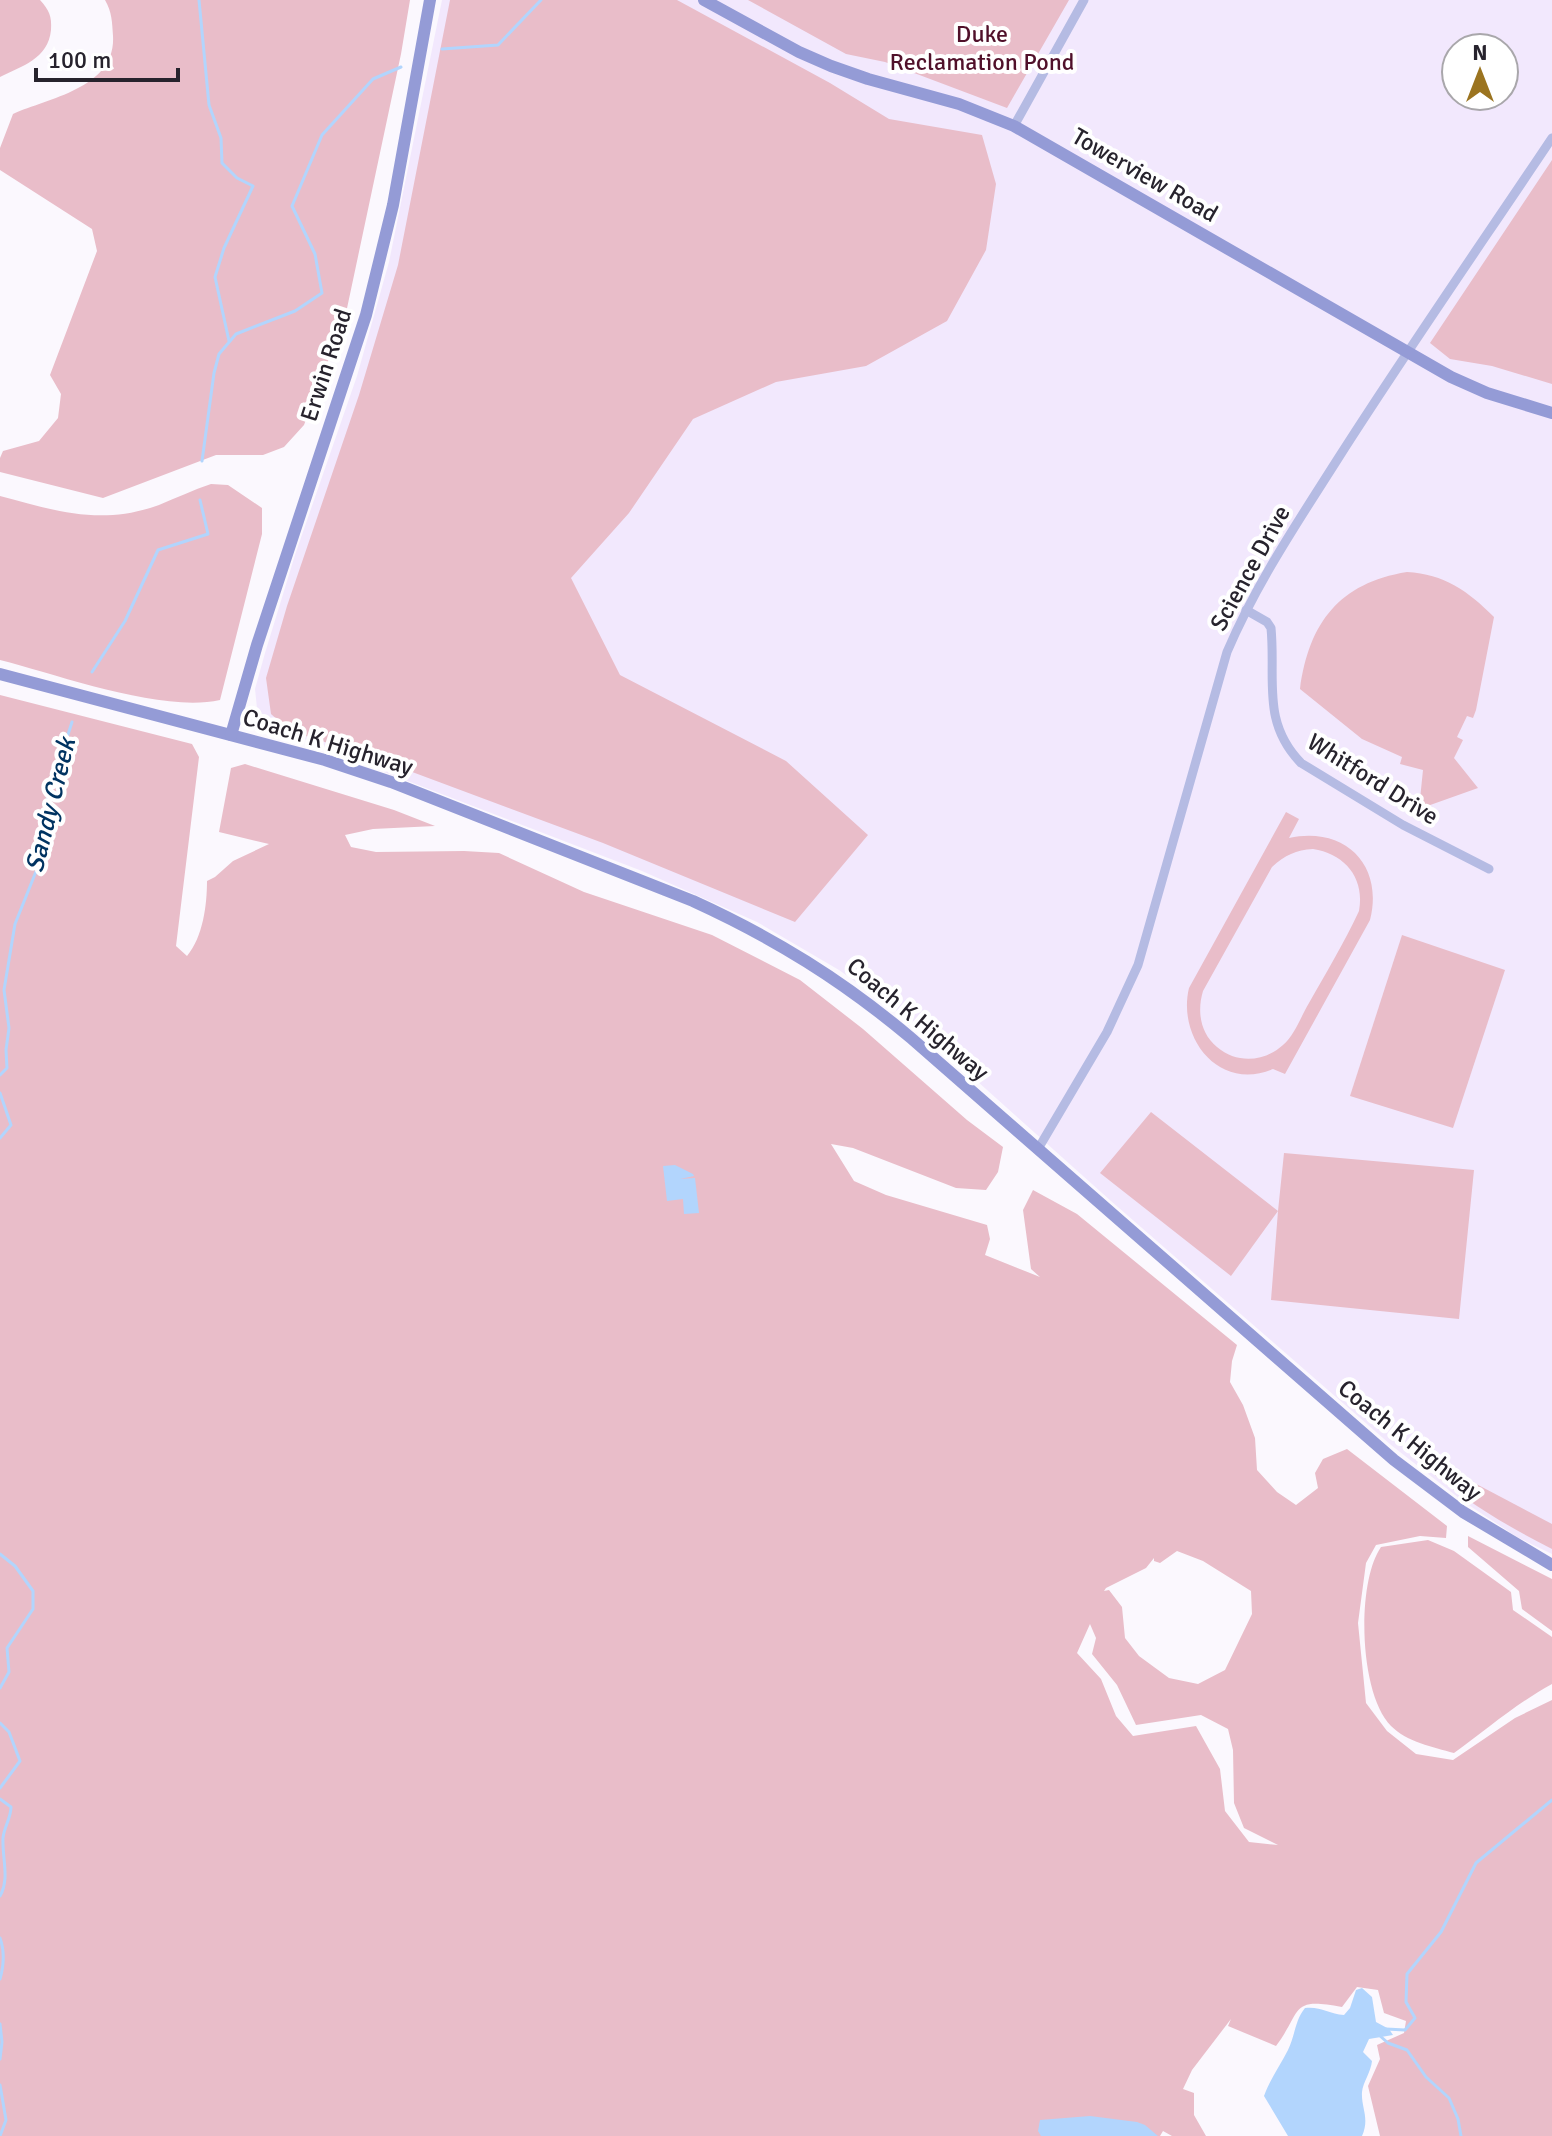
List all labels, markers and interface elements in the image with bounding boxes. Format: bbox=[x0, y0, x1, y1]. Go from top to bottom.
park label: Duke Reclamation Pond bbox=[890, 19, 1074, 77]
scale bar bbox=[36, 32, 178, 82]
north arrow bbox=[1440, 32, 1520, 112]
text: N bbox=[1472, 39, 1488, 66]
text: 100 m bbox=[48, 45, 111, 75]
street label: Towerview Road bbox=[1067, 121, 1223, 229]
street label: Erwin Road bbox=[294, 305, 358, 425]
street label: Science Drive bbox=[1203, 500, 1297, 636]
street label: Coach K Highway bbox=[239, 702, 417, 782]
street label: Whitford Drive bbox=[1302, 727, 1444, 831]
water label: Sandy Creek bbox=[19, 733, 84, 876]
street label: Coach K Highway bbox=[841, 951, 995, 1087]
street label: Coach K Highway bbox=[1332, 1373, 1488, 1507]

